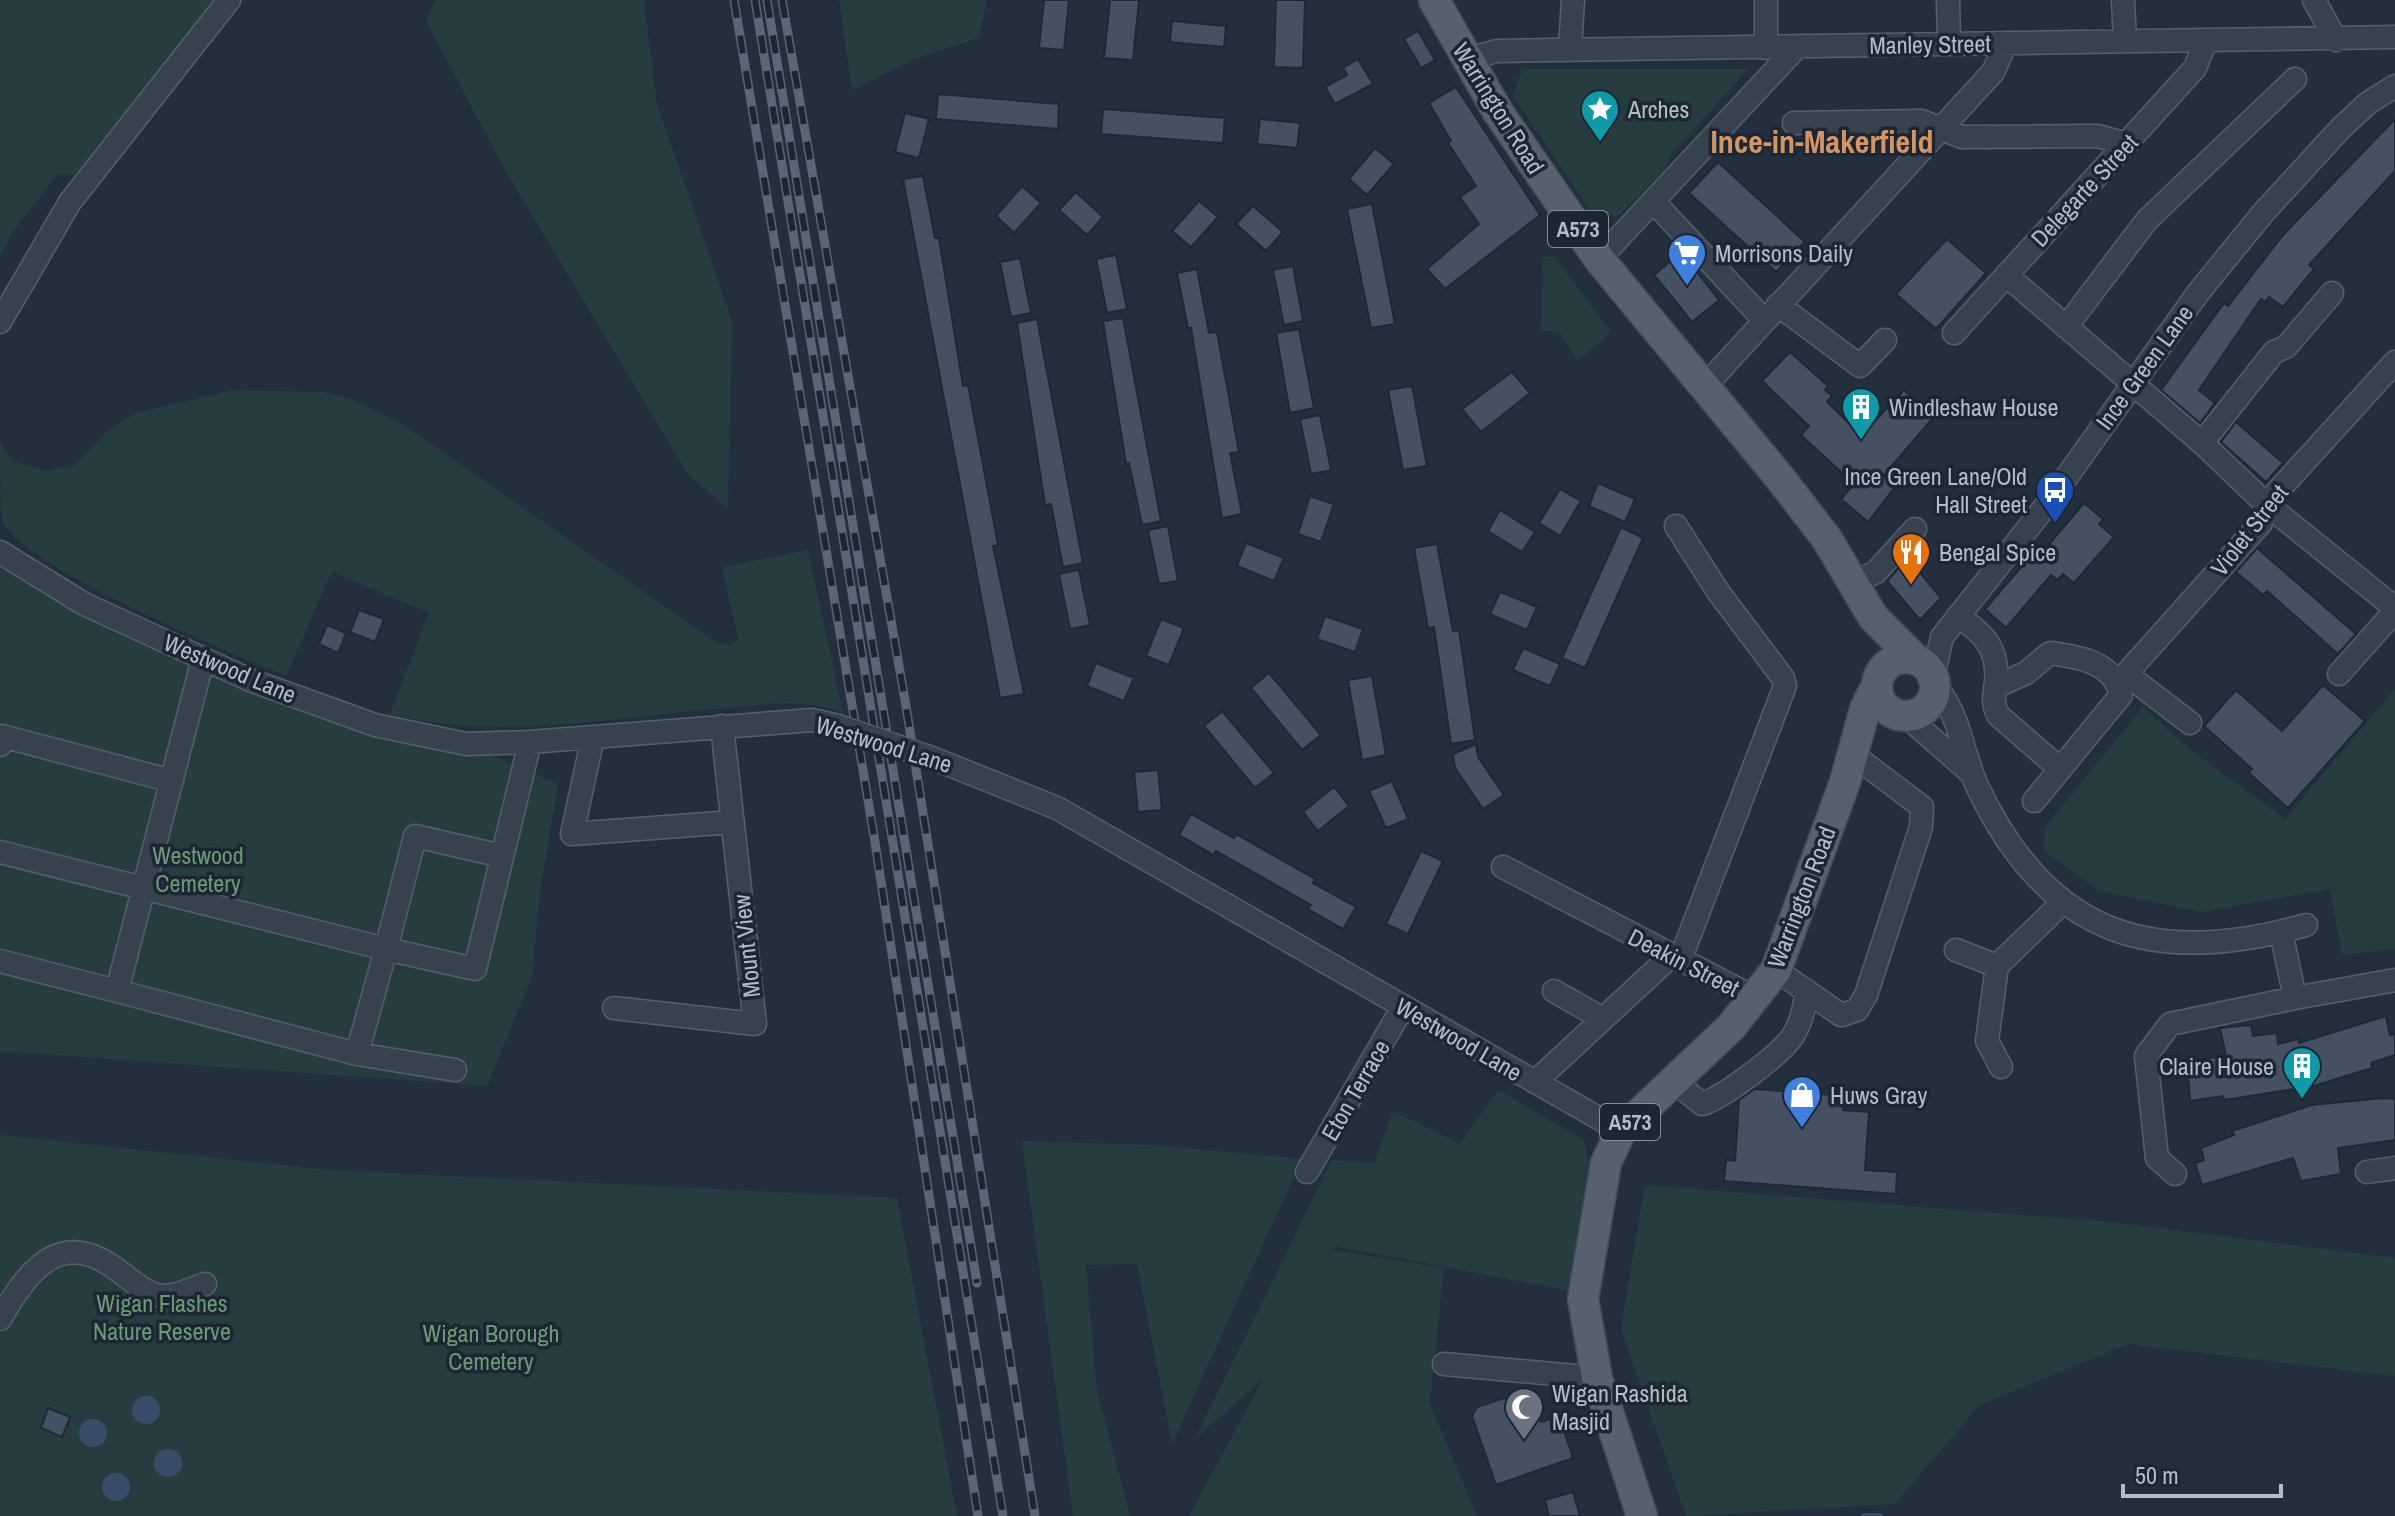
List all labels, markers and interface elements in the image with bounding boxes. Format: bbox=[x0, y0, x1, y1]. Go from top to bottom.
street label: Manley Street bbox=[1869, 27, 1992, 61]
street label: Warrington Road bbox=[1446, 36, 1552, 180]
place icon: Arches bbox=[1579, 88, 1621, 143]
place label: Arches bbox=[1627, 93, 1689, 125]
district label: Ince-in-Makerfield bbox=[1710, 120, 1934, 163]
street label: Delegarte Street bbox=[2023, 126, 2145, 253]
road number: A573 bbox=[1548, 211, 1608, 247]
supermarket icon: Morrisons Daily bbox=[1666, 232, 1708, 287]
place label: Morrisons Daily bbox=[1715, 237, 1853, 269]
street label: Ince Green Lane bbox=[2088, 298, 2200, 436]
building icon: Windleshaw House bbox=[1840, 386, 1882, 441]
place label: Windleshaw House bbox=[1889, 391, 2059, 423]
place label: Ince Green Lane/Old Hall Street bbox=[1844, 460, 2028, 520]
bus stop icon: Ince Green Lane/Old Hall Street bbox=[2034, 469, 2076, 524]
street label: Violet Street bbox=[2203, 477, 2295, 582]
restaurant icon: Bengal Spice bbox=[1890, 531, 1932, 586]
place label: Bengal Spice bbox=[1939, 536, 2056, 568]
street label: Westwood Lane bbox=[159, 626, 301, 710]
street label: Westwood Lane bbox=[812, 708, 956, 780]
street label: Warrington Road bbox=[1759, 822, 1843, 972]
park label: Westwood Cemetery bbox=[152, 839, 244, 899]
street label: Mount View bbox=[725, 892, 767, 999]
street label: Deakin Street bbox=[1623, 920, 1745, 1004]
street label: Westwood Lane bbox=[1390, 990, 1528, 1088]
street label: Eton Terrace bbox=[1313, 1034, 1397, 1146]
building icon: Claire House bbox=[2281, 1045, 2323, 1100]
place label: Claire House bbox=[2159, 1050, 2274, 1082]
shop icon: Huws Gray bbox=[1781, 1074, 1823, 1129]
place label: Huws Gray bbox=[1830, 1079, 1927, 1111]
road number: A573 bbox=[1600, 1104, 1660, 1140]
park label: Wigan Flashes Nature Reserve bbox=[93, 1287, 231, 1347]
park label: Wigan Borough Cemetery bbox=[423, 1317, 559, 1377]
place label: Wigan Rashida Masjid bbox=[1552, 1377, 1688, 1437]
mosque icon: Wigan Rashida Masjid bbox=[1503, 1386, 1545, 1441]
scale bar bbox=[2123, 1448, 2281, 1498]
text: 50 m bbox=[2135, 1459, 2179, 1491]

